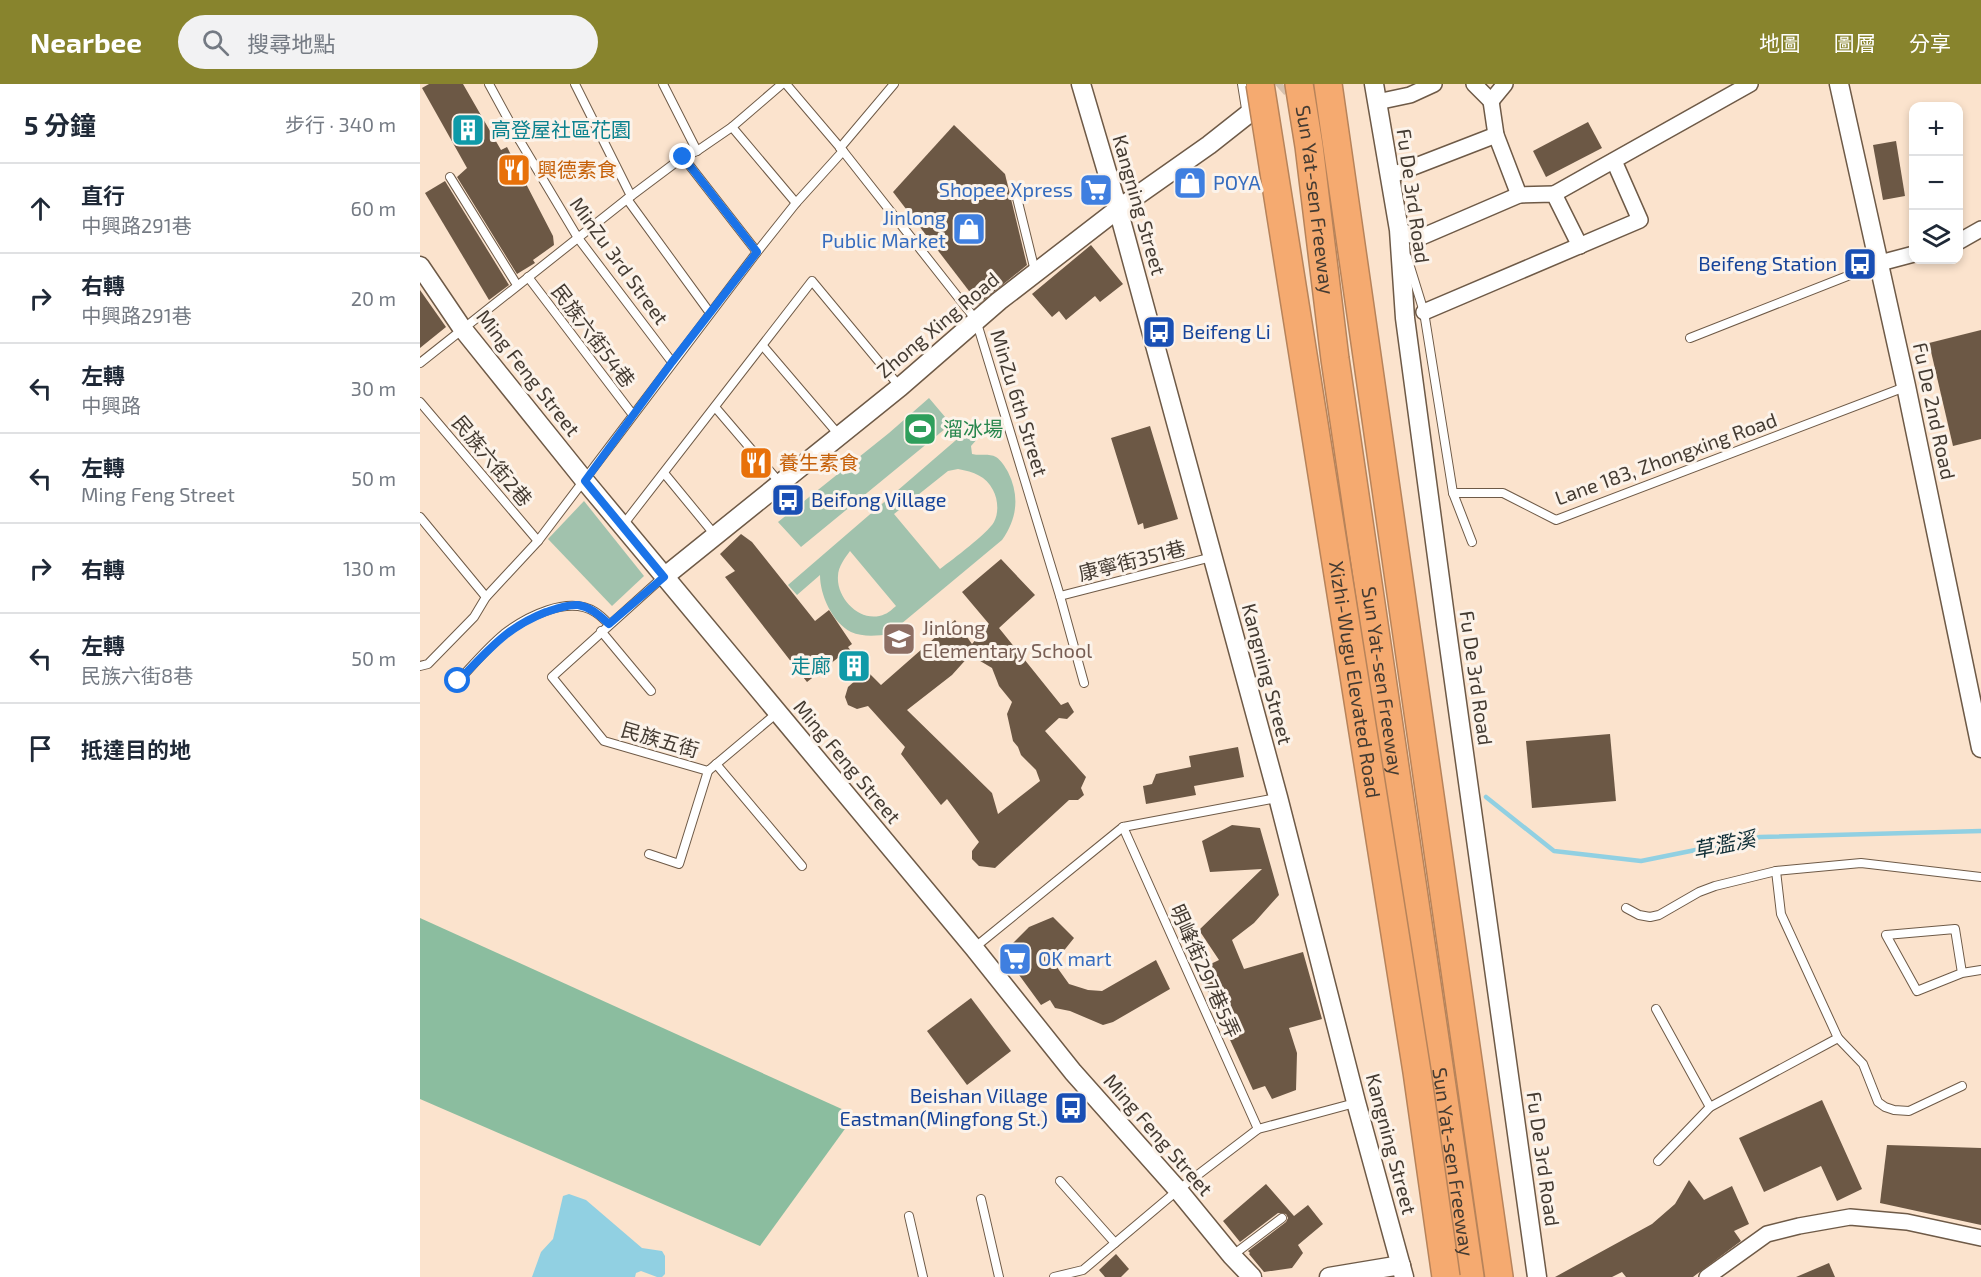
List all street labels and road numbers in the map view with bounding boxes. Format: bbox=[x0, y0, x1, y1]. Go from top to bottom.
street label: Sun Yat-sen Freeway bbox=[1292, 103, 1340, 296]
street label: Fu De 3rd Road bbox=[1393, 127, 1435, 265]
street label: Kangning Street bbox=[1108, 132, 1172, 278]
street label: MinZu 3rd Street bbox=[566, 192, 674, 329]
street label: Zhong Xing Road bbox=[871, 266, 1003, 382]
street label: 民族六街54巷 bbox=[547, 279, 640, 392]
street label: Ming Feng Street bbox=[472, 304, 586, 441]
street label: MinZu 6th Street bbox=[986, 327, 1054, 479]
street label: Fu De 2nd Road bbox=[1909, 340, 1961, 482]
street label: Lane 183, Zhongxing Road bbox=[1551, 407, 1780, 509]
street label: 民族六街2巷 bbox=[448, 410, 538, 511]
street label: 康寧街351巷 bbox=[1076, 535, 1188, 585]
street label: Xizhi-Wugu Elevated Road bbox=[1325, 559, 1386, 800]
street label: Sun Yat-sen Freeway bbox=[1358, 585, 1409, 777]
street label: Kangning Street bbox=[1238, 601, 1298, 747]
street label: Fu De 3rd Road bbox=[1456, 609, 1498, 747]
street label: Ming Feng Street bbox=[789, 695, 907, 828]
street label: 民族五街 bbox=[619, 716, 702, 762]
street label: 明峰街297巷5弄 bbox=[1166, 900, 1246, 1041]
street label: Sun Yat-sen Freeway bbox=[1428, 1066, 1480, 1258]
street label: Ming Feng Street bbox=[1099, 1068, 1218, 1201]
street label: Kangning Street bbox=[1362, 1071, 1422, 1217]
street label: Fu De 3rd Road bbox=[1523, 1090, 1565, 1228]

